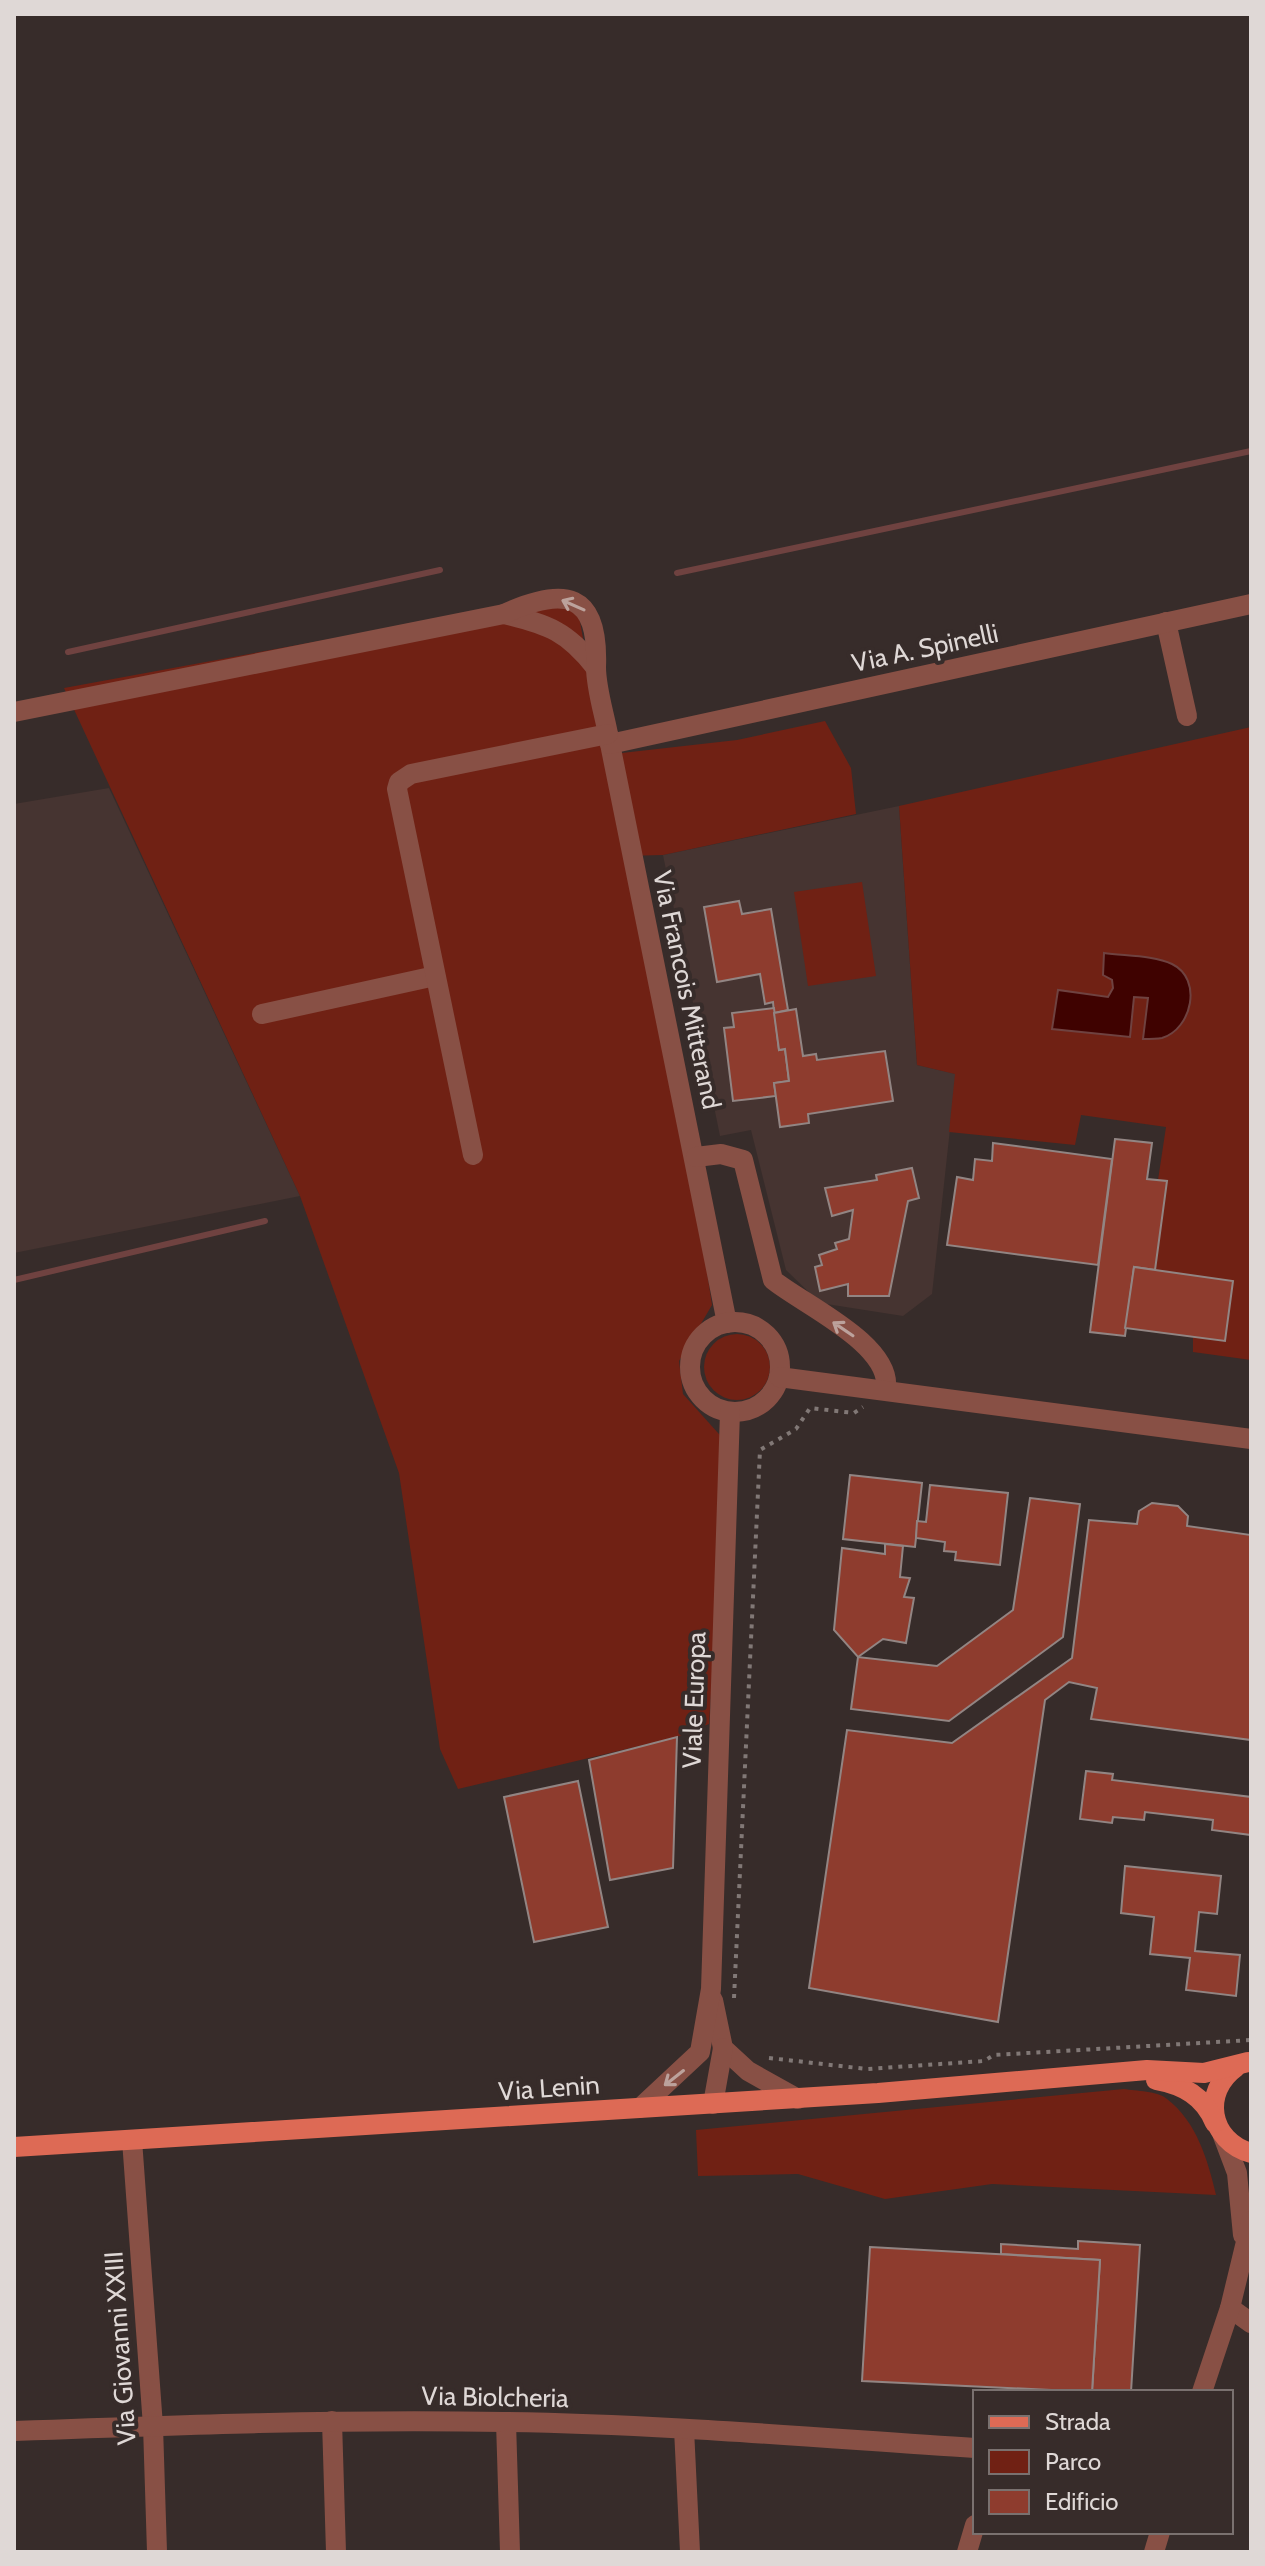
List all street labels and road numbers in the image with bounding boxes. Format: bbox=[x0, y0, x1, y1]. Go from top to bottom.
street label: Via A. Spinelli bbox=[849, 617, 1001, 679]
street label: Via Francois Mitterand bbox=[646, 868, 728, 1112]
street label: Viale Europa bbox=[676, 1631, 712, 1769]
street label: Via Lenin bbox=[497, 2068, 601, 2108]
street label: Via Giovanni XXIII bbox=[97, 2250, 143, 2446]
street label: Via Biolcheria bbox=[421, 2380, 570, 2414]

